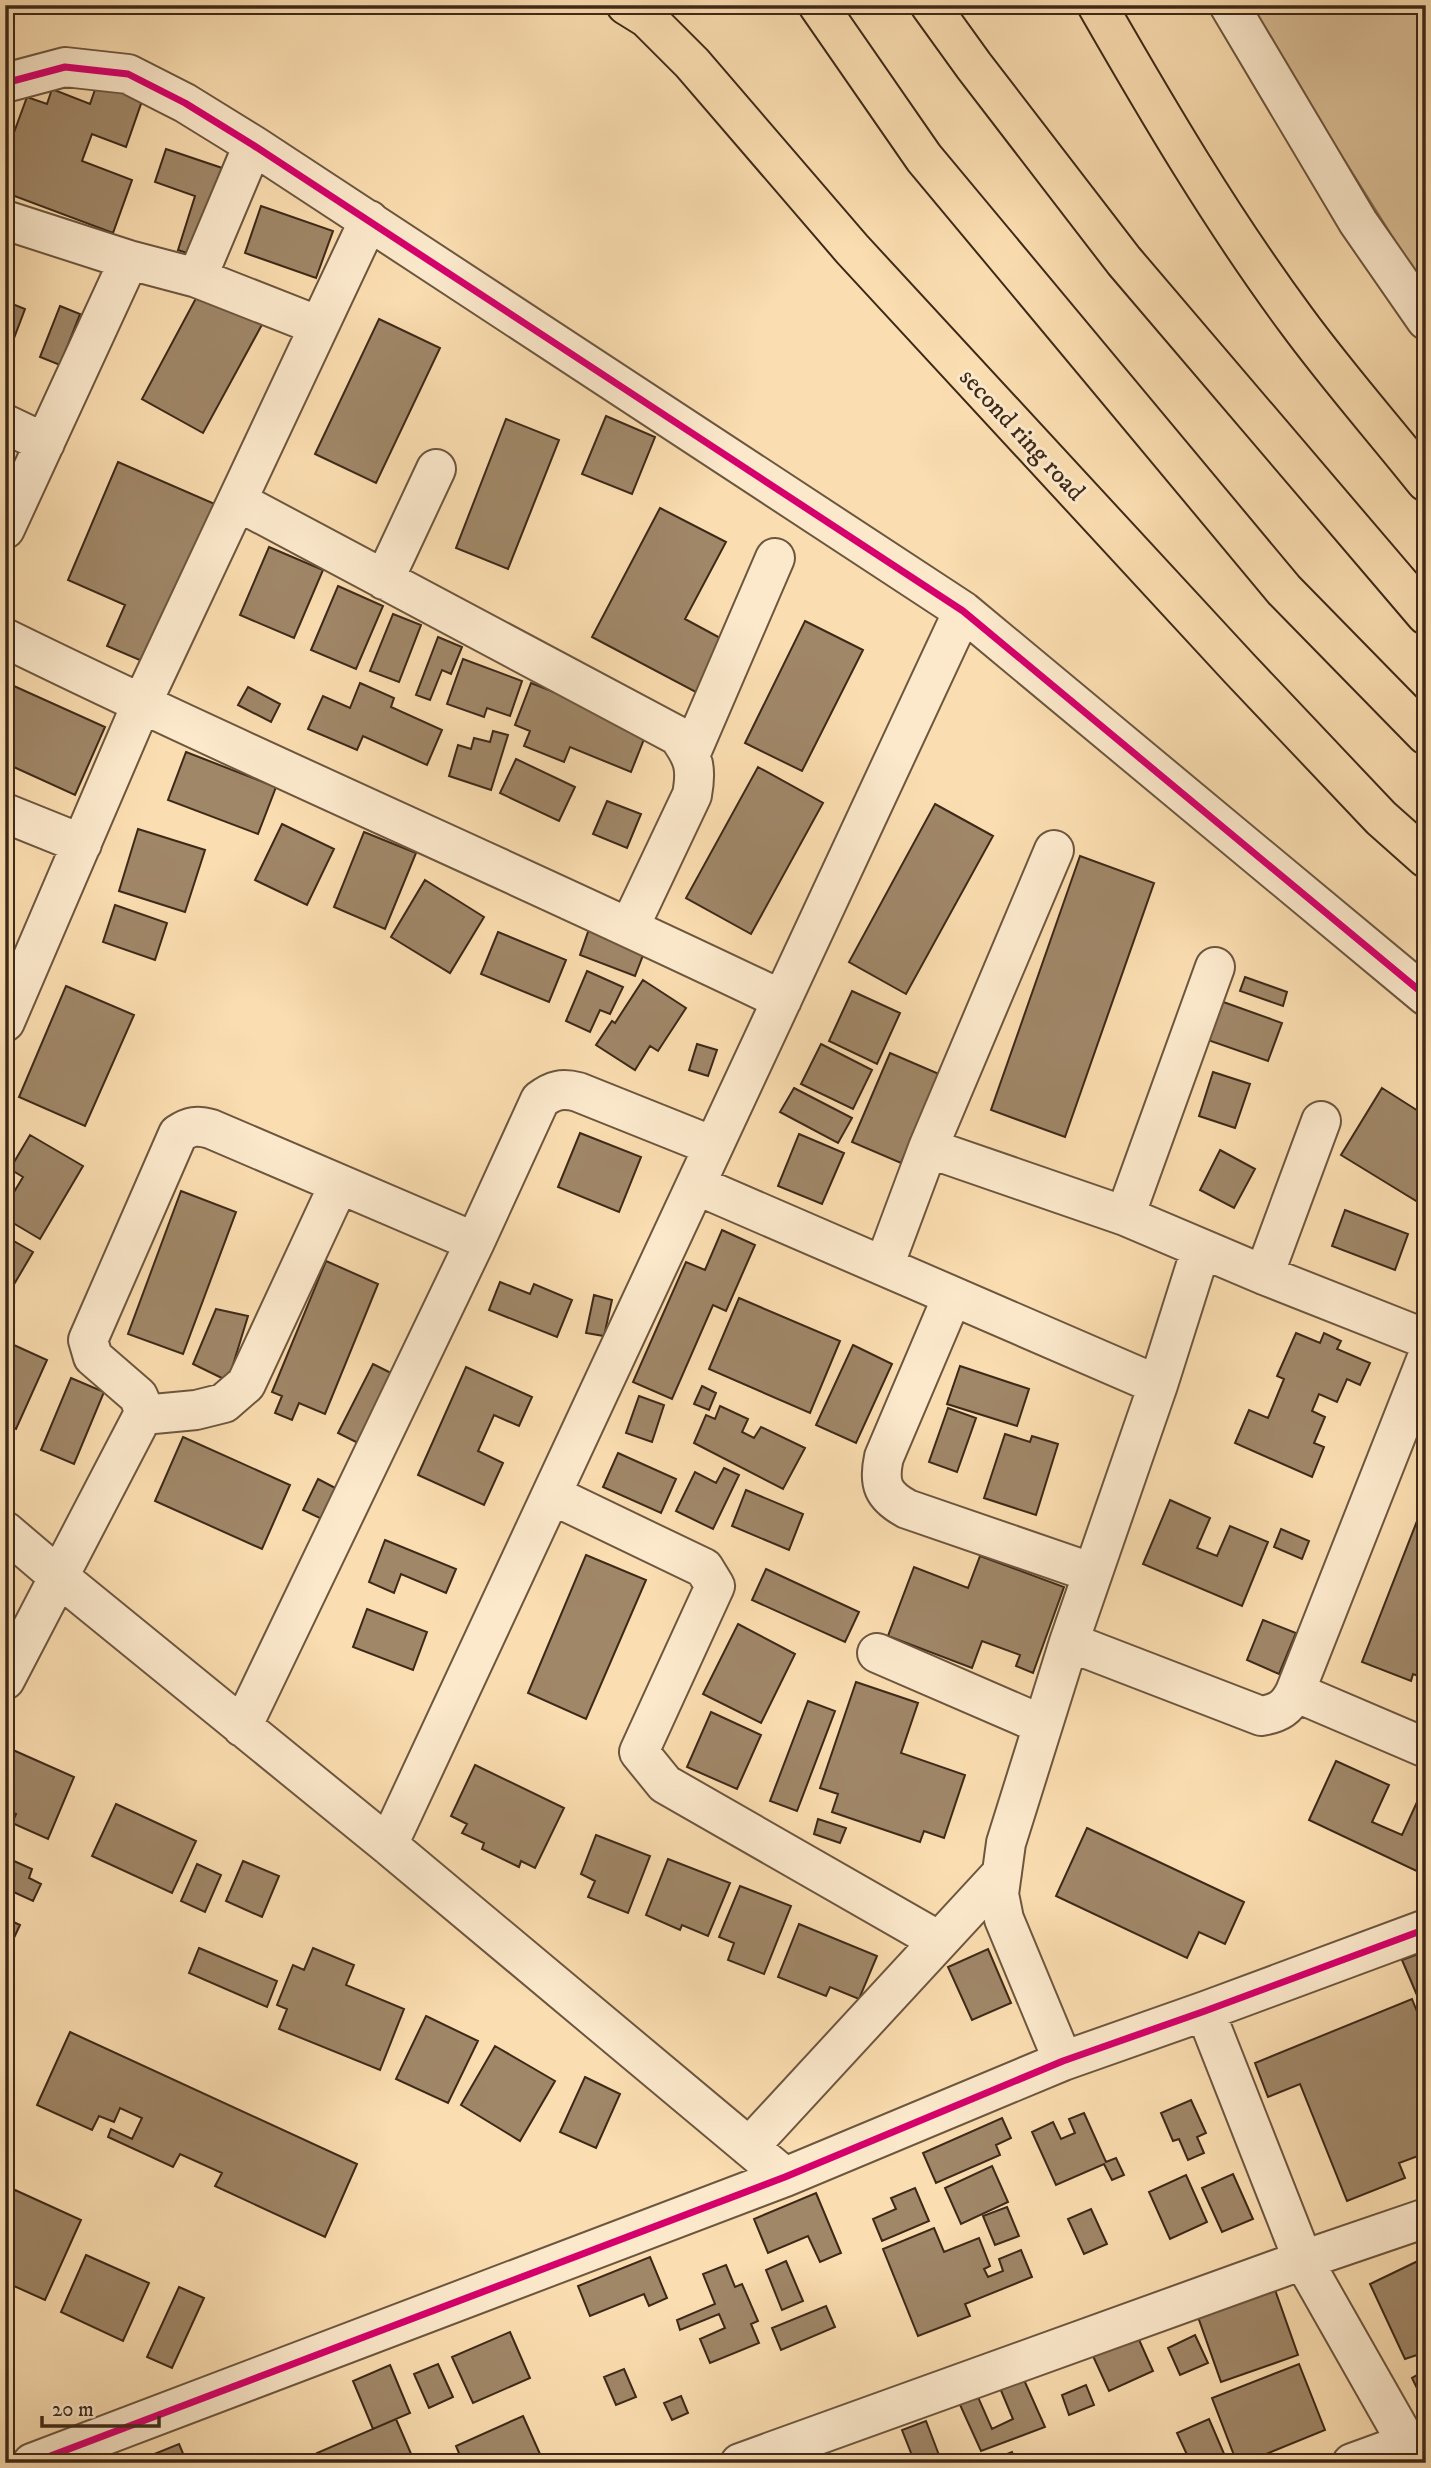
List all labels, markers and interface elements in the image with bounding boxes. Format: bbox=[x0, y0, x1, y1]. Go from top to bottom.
street label: second ring road bbox=[952, 362, 1092, 508]
scale bar bbox=[42, 2384, 159, 2428]
text: 20 m bbox=[52, 2397, 94, 2423]

